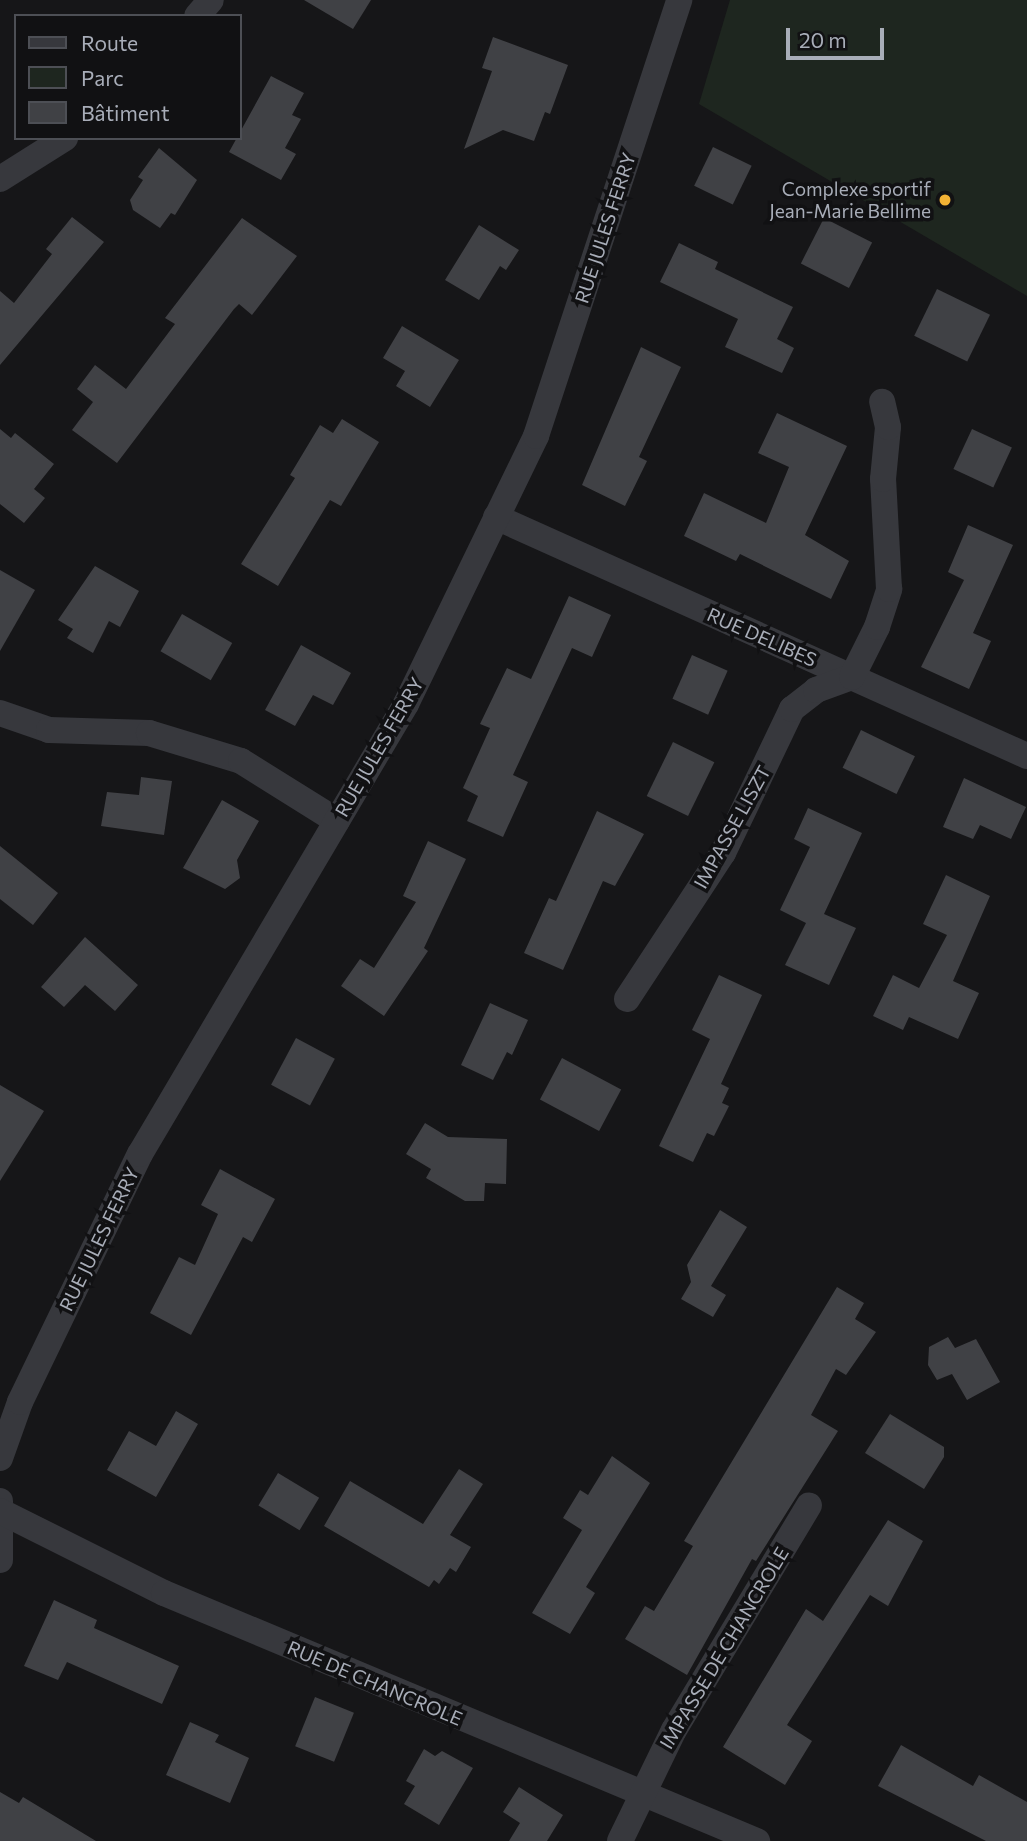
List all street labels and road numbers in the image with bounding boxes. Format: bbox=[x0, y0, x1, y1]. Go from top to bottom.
street label: RUE JULES FERRY bbox=[570, 150, 640, 306]
street label: RUE DELIBES bbox=[704, 603, 820, 671]
street label: RUE JULES FERRY bbox=[330, 673, 428, 821]
street label: IMPASSE LISZT bbox=[689, 762, 775, 892]
street label: RUE JULES FERRY bbox=[54, 1163, 144, 1315]
street label: IMPASSE DE CHANCROLE bbox=[655, 1543, 793, 1753]
street label: RUE DE CHANCROLE bbox=[284, 1636, 466, 1730]

